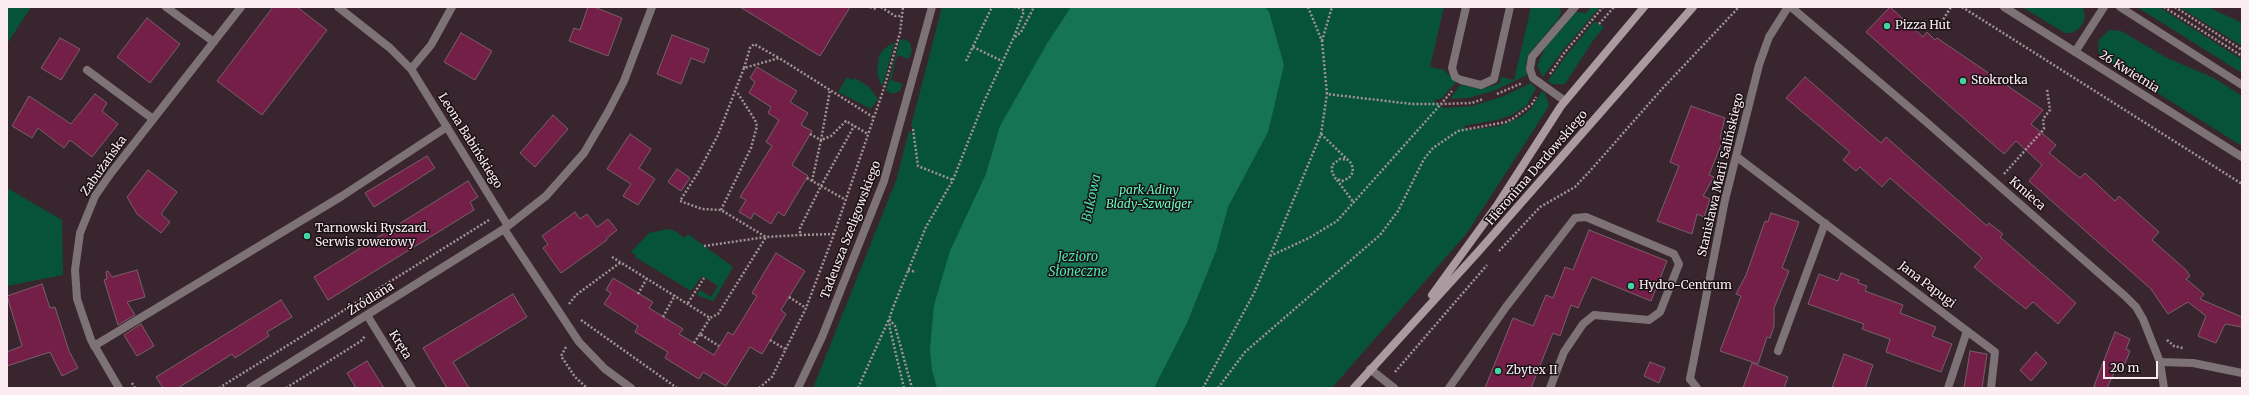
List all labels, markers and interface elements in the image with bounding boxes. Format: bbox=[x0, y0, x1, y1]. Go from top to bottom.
place label: Pizza Hut bbox=[1895, 19, 1951, 33]
marker: Pizza Hut bbox=[1882, 21, 1892, 31]
street label: 26 Kwietnia bbox=[2096, 48, 2162, 96]
place label: Stokrotka bbox=[1971, 74, 2028, 88]
marker: Stokrotka bbox=[1958, 76, 1968, 86]
street label: Leona Babińskiego bbox=[435, 91, 505, 191]
street label: Stanisława Marii Salińskiego bbox=[1695, 92, 1747, 258]
street label: Hieronima Derdowskiego bbox=[1483, 108, 1591, 228]
street label: Zabużańska bbox=[78, 133, 130, 199]
street label: Tadeusza Szeligowskiego bbox=[818, 159, 884, 301]
water label: Bukowa bbox=[1079, 173, 1105, 223]
street label: Kmieca bbox=[2006, 174, 2048, 214]
park label: park Adiny Blady-Szwajger bbox=[1106, 184, 1192, 212]
place label: Tarnowski Ryszard. Serwis rowerowy bbox=[315, 222, 430, 250]
marker: Tarnowski Ryszard. Serwis rowerowy bbox=[302, 231, 312, 241]
water label: Jezioro Słoneczne bbox=[1048, 249, 1108, 280]
street label: Jana Papugi bbox=[1896, 259, 1958, 311]
street label: Źródlana bbox=[345, 279, 397, 319]
place label: Hydro-Centrum bbox=[1639, 279, 1732, 293]
marker: Hydro-Centrum bbox=[1626, 281, 1636, 291]
street label: Kręta bbox=[386, 328, 414, 362]
scale bar bbox=[2105, 353, 2160, 379]
text: 20 m bbox=[2110, 360, 2139, 375]
place label: Zbytex II bbox=[1506, 364, 1558, 378]
marker: Zbytex II bbox=[1493, 366, 1503, 376]

